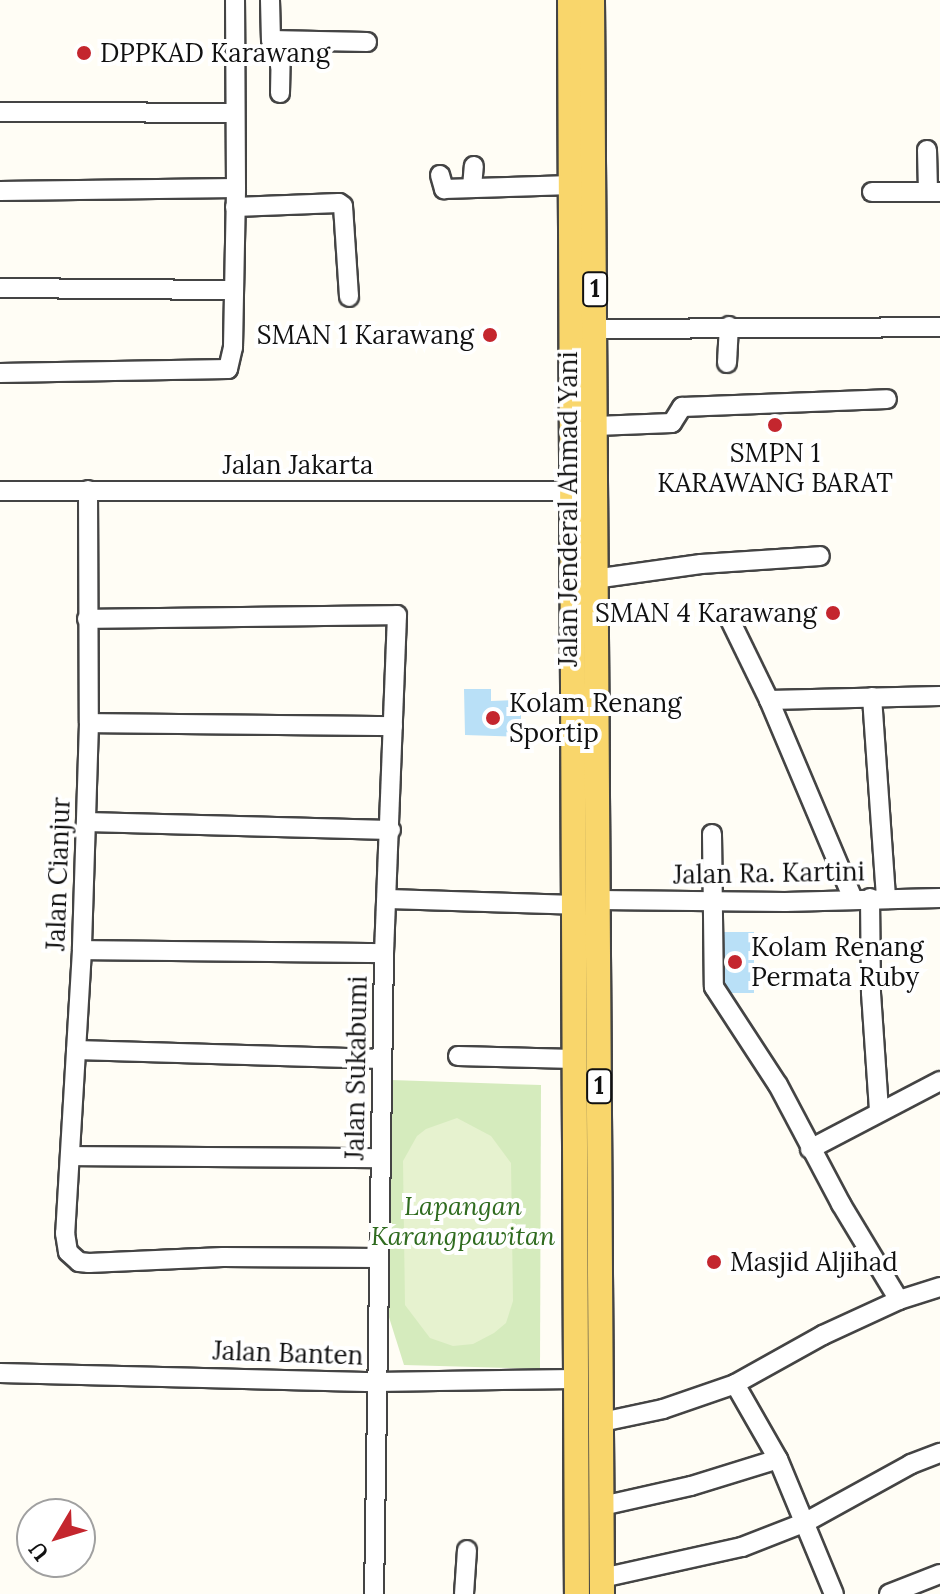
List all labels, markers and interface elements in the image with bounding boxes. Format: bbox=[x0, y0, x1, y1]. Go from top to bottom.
place label: DPPKAD Karawang bbox=[100, 37, 330, 69]
marker: DPPKAD Karawang bbox=[75, 44, 93, 62]
road number: 1 bbox=[581, 269, 609, 309]
place label: SMAN 1 Karawang bbox=[257, 319, 474, 351]
marker: SMAN 1 Karawang bbox=[481, 326, 499, 344]
street label: Jalan Jenderal Ahmad Yani bbox=[552, 351, 584, 667]
marker: SMPN 1 KARAWANG BARAT bbox=[766, 416, 784, 434]
place label: SMPN 1 KARAWANG BARAT bbox=[657, 437, 893, 498]
street label: Jalan Jakarta bbox=[223, 449, 373, 481]
place label: SMAN 4 Karawang bbox=[595, 597, 817, 629]
marker: SMAN 4 Karawang bbox=[824, 604, 842, 622]
place label: Kolam Renang Sportip bbox=[509, 687, 682, 748]
marker: Kolam Renang Sportip bbox=[484, 709, 502, 727]
street label: Jalan Cianjur bbox=[40, 797, 76, 951]
street label: Jalan Ra. Kartini bbox=[673, 856, 865, 890]
place label: Kolam Renang Permata Ruby bbox=[751, 931, 924, 992]
marker: Kolam Renang Permata Ruby bbox=[726, 953, 744, 971]
street label: Jalan Sukabumi bbox=[339, 975, 373, 1161]
road number: 1 bbox=[585, 1066, 613, 1106]
park label: Lapangan Karangpawitan bbox=[371, 1190, 555, 1252]
place label: Masjid Aljihad bbox=[730, 1246, 898, 1278]
marker: Masjid Aljihad bbox=[705, 1253, 723, 1271]
street label: Jalan Banten bbox=[212, 1335, 364, 1371]
north arrow bbox=[16, 1498, 96, 1578]
text: U bbox=[22, 1536, 55, 1567]

